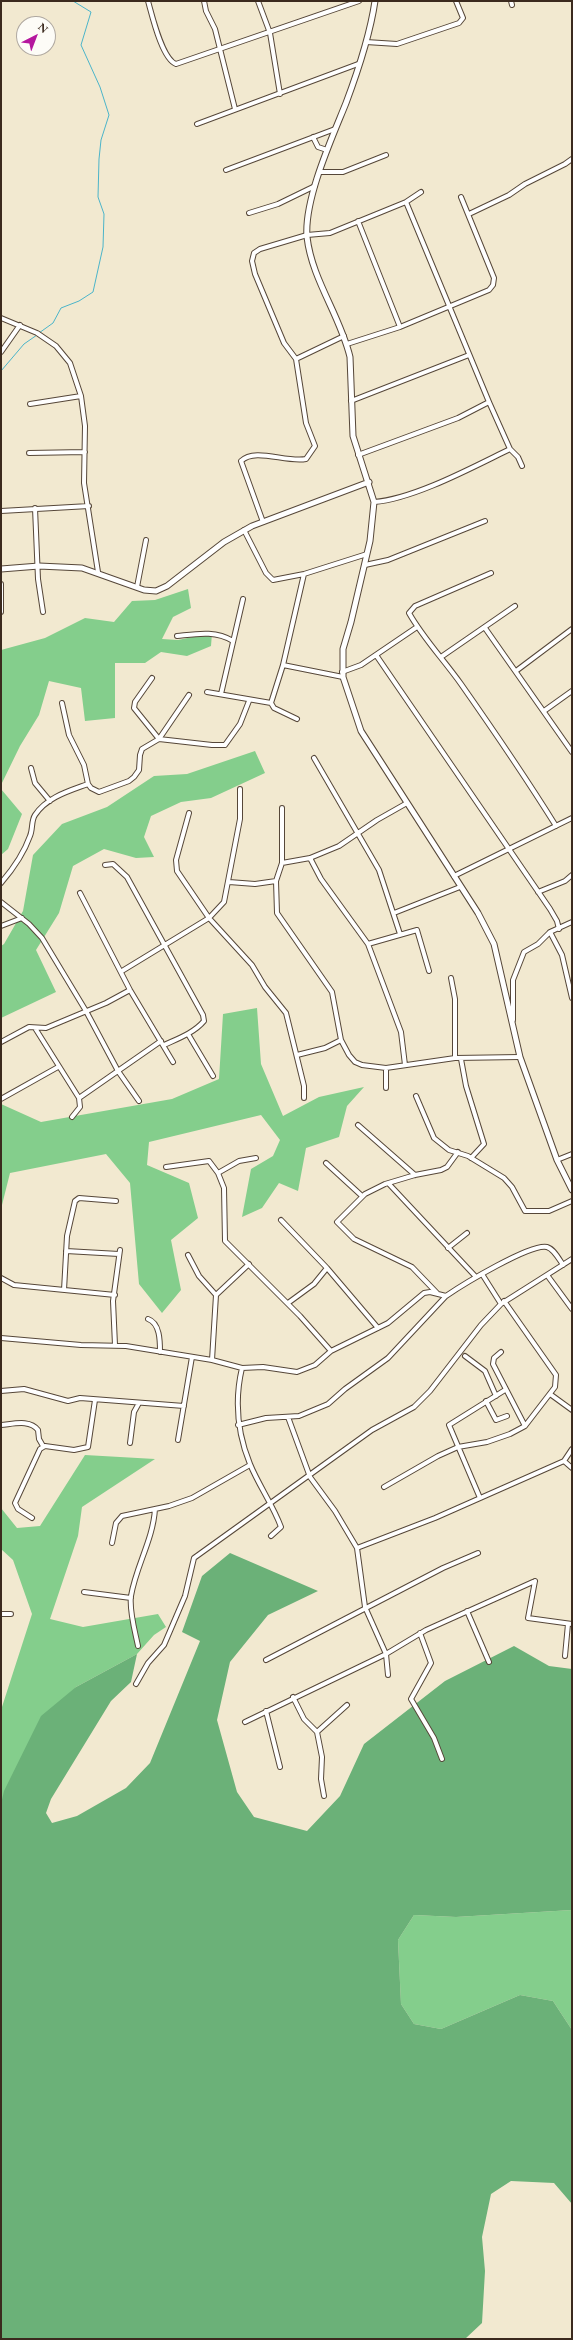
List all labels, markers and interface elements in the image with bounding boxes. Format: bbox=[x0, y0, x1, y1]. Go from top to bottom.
north arrow bbox=[16, 16, 56, 56]
text: N bbox=[35, 20, 51, 36]

